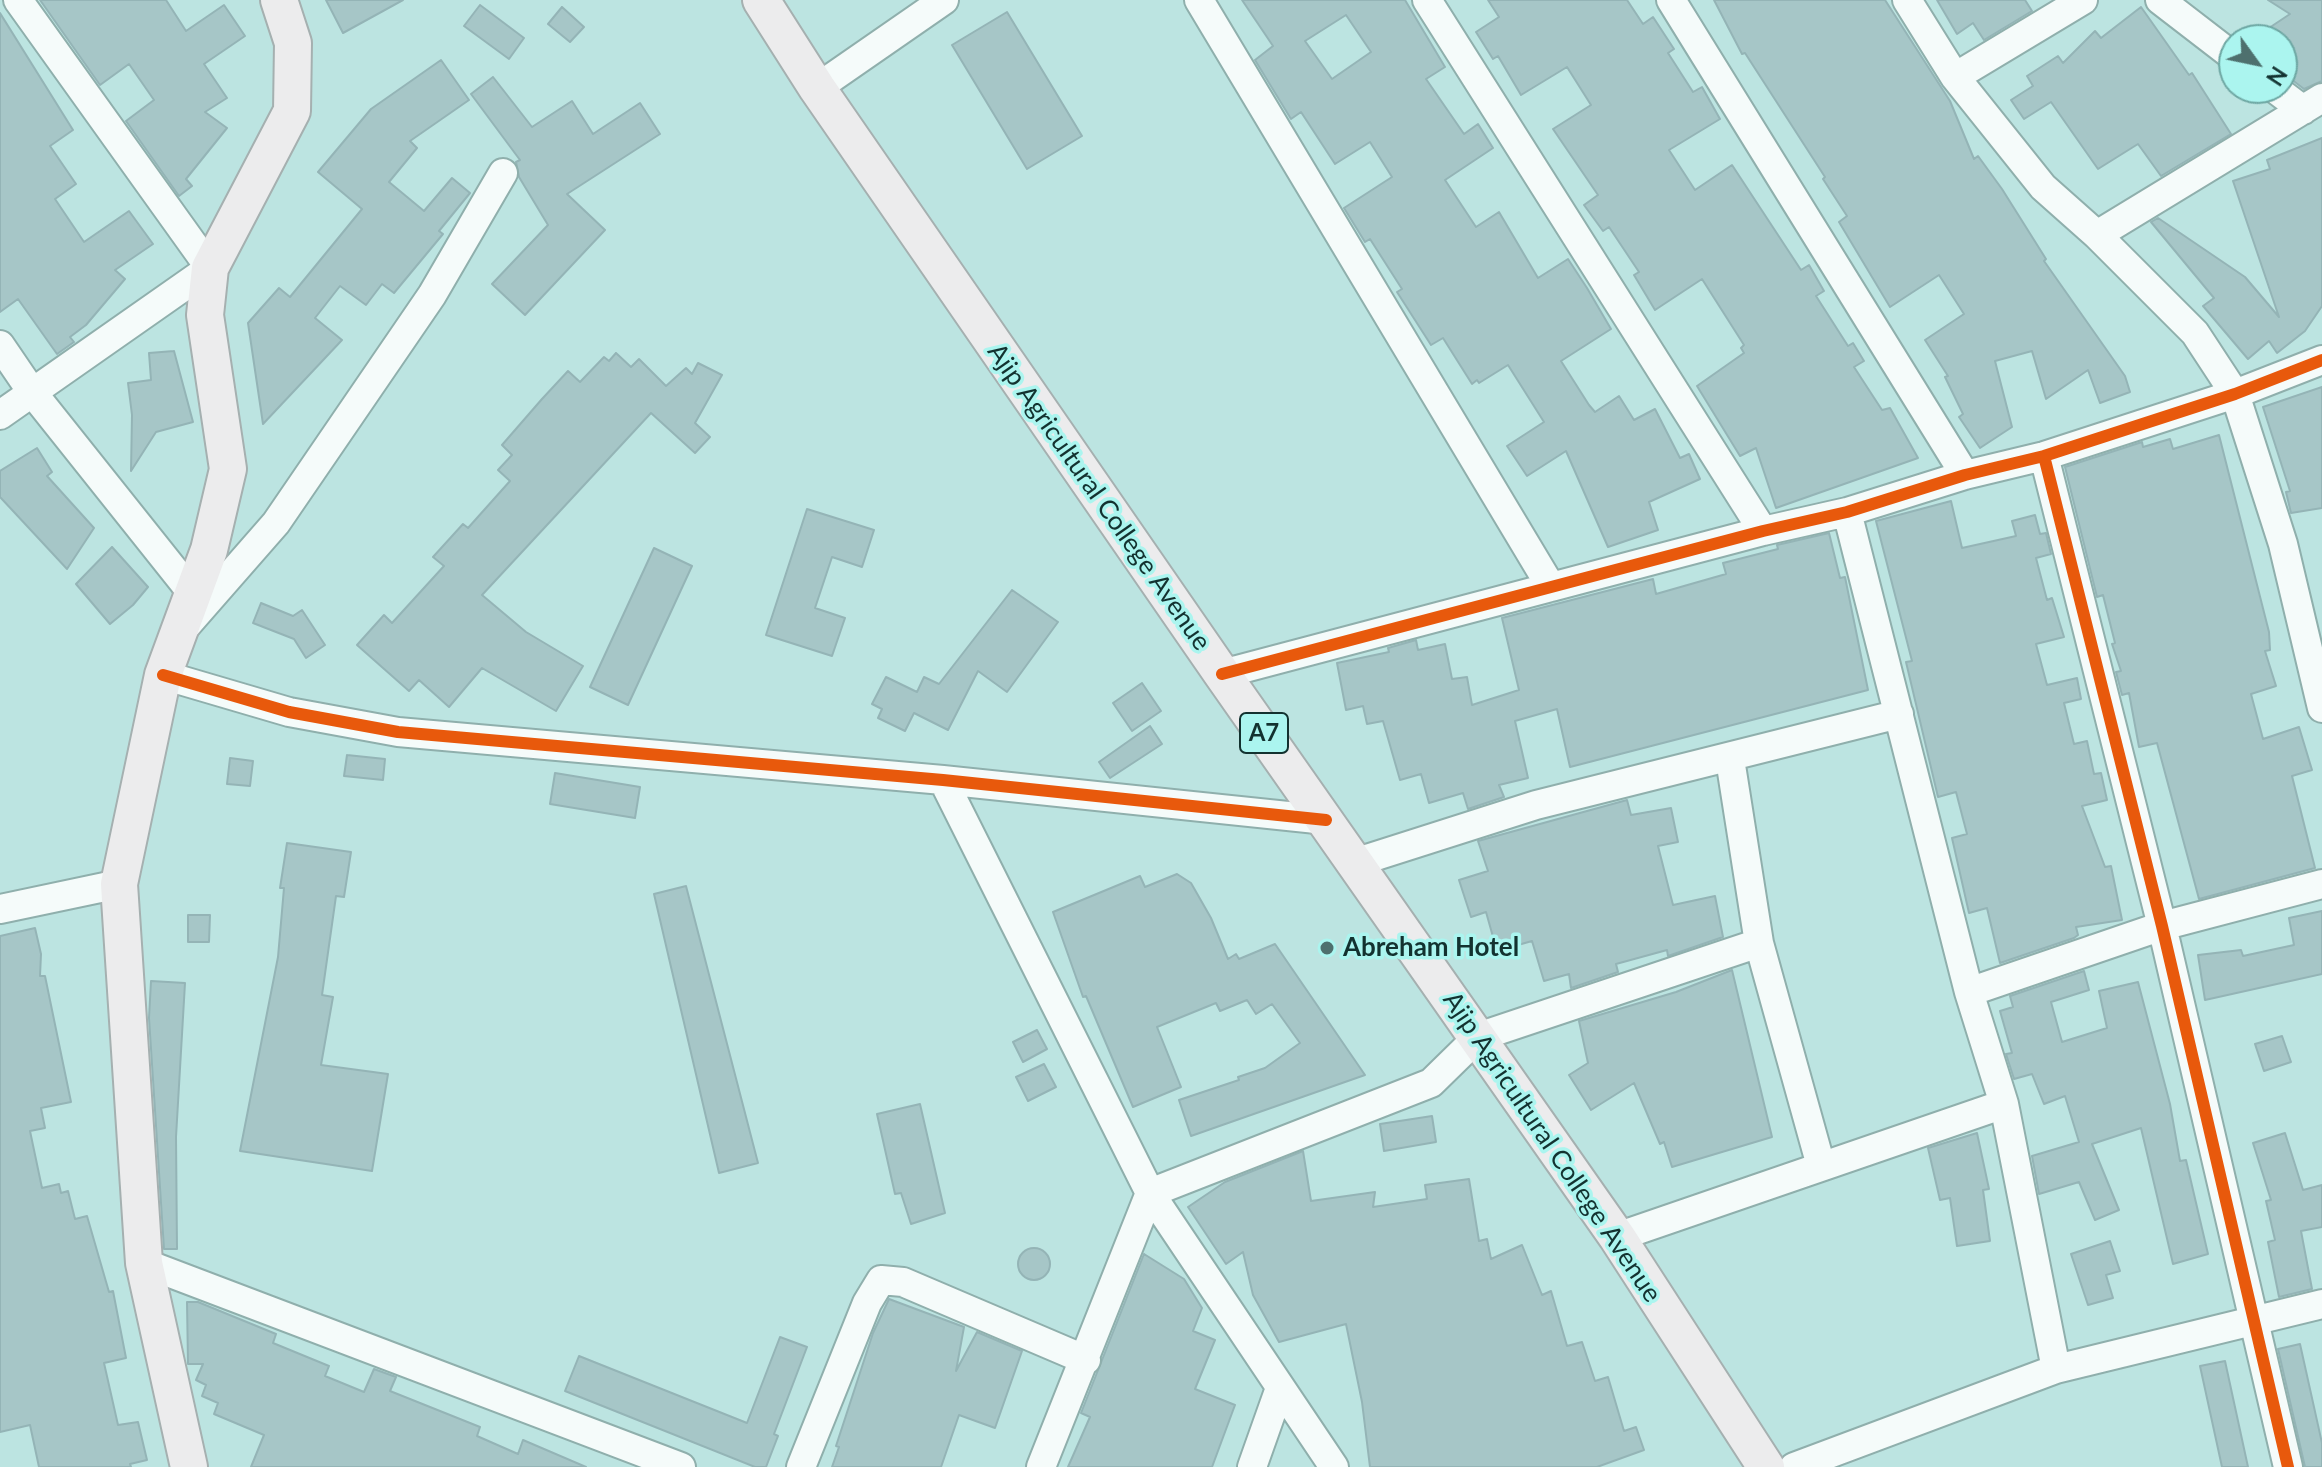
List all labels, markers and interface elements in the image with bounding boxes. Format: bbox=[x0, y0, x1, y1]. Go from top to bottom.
north arrow bbox=[2218, 24, 2298, 104]
text: N bbox=[2261, 62, 2293, 91]
street label: Ajip Agricultural College Avenue bbox=[981, 338, 1217, 656]
road number: A7 bbox=[1240, 713, 1288, 753]
place label: Abreham Hotel bbox=[1343, 932, 1519, 964]
marker: Abreham Hotel bbox=[1318, 939, 1336, 957]
street label: Ajip Agricultural College Avenue bbox=[1436, 986, 1668, 1308]

